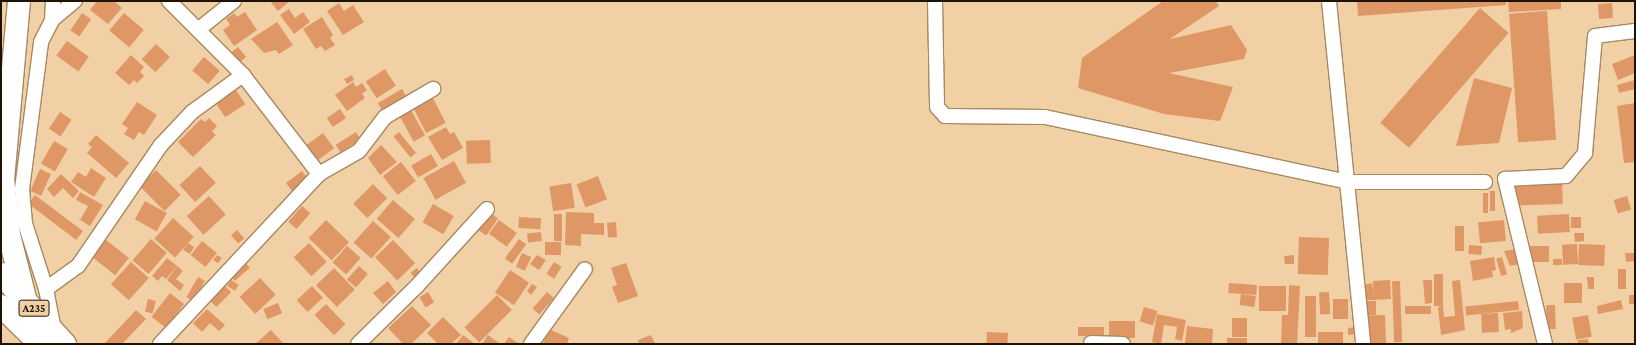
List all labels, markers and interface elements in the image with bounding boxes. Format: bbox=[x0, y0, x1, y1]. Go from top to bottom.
road number: A235 bbox=[18, 299, 50, 317]

